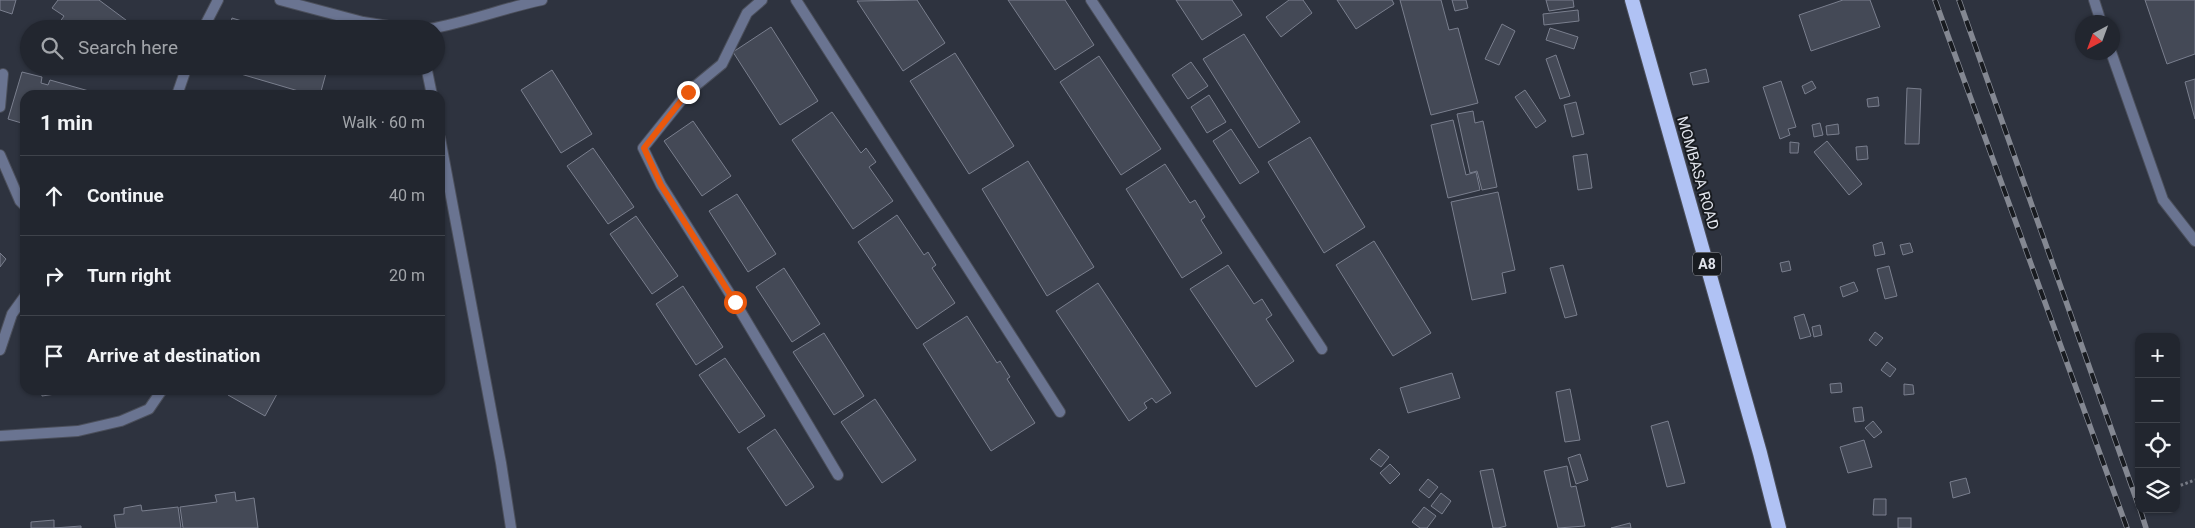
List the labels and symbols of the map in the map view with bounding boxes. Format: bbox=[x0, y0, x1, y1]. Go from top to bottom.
north arrow bbox=[2075, 15, 2120, 60]
route end bbox=[677, 81, 700, 104]
street label: MOMBASA ROAD bbox=[1673, 114, 1723, 232]
road number: A8 bbox=[1693, 252, 1721, 276]
route start bbox=[724, 291, 747, 314]

